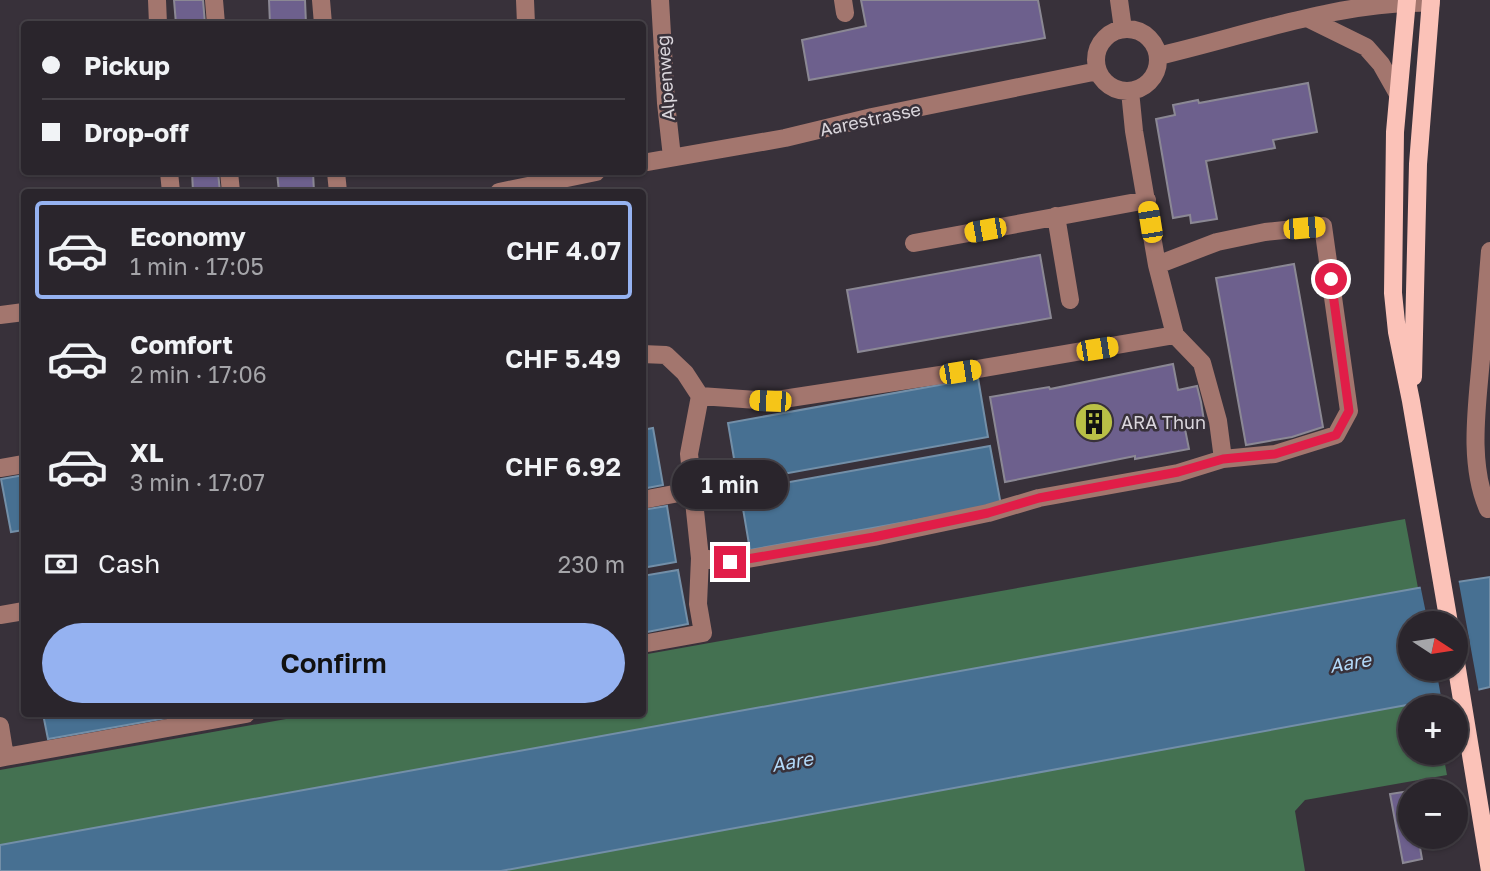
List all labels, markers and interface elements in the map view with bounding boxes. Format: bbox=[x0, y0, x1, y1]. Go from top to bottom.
street label: Alpenweg bbox=[651, 34, 679, 122]
text: Pickup bbox=[84, 50, 170, 81]
street label: Aarestrasse bbox=[817, 98, 923, 140]
text: Drop-off bbox=[84, 117, 189, 148]
car bbox=[1137, 200, 1164, 244]
car bbox=[963, 216, 1008, 244]
car bbox=[1283, 216, 1326, 240]
icon: car bbox=[46, 219, 109, 282]
text: Economy bbox=[130, 221, 246, 252]
text: CHF 4.07 bbox=[506, 235, 621, 266]
text: 1 min · 17:05 bbox=[130, 252, 264, 280]
route start bbox=[1315, 263, 1347, 295]
icon: car bbox=[46, 327, 109, 390]
text: Comfort bbox=[130, 329, 233, 360]
car bbox=[1075, 335, 1120, 363]
text: CHF 5.49 bbox=[505, 343, 621, 374]
car bbox=[938, 358, 983, 386]
text: 2 min · 17:06 bbox=[130, 360, 267, 388]
car bbox=[749, 390, 792, 412]
building icon: ARA Thun bbox=[1073, 401, 1115, 443]
place label: ARA Thun bbox=[1121, 411, 1206, 433]
icon: car bbox=[46, 435, 109, 498]
text: XL bbox=[130, 437, 164, 468]
text: CHF 6.92 bbox=[505, 451, 621, 482]
callout: 1 min bbox=[672, 461, 788, 510]
text: 3 min · 17:07 bbox=[130, 468, 265, 496]
text: 1 min bbox=[701, 470, 759, 498]
icon: cash bbox=[42, 545, 80, 583]
route end bbox=[714, 546, 746, 578]
text: Cash bbox=[98, 548, 160, 579]
text: 230 m bbox=[558, 550, 625, 578]
north arrow bbox=[1398, 611, 1468, 681]
map controls bbox=[1398, 611, 1468, 849]
button: Confirm bbox=[42, 623, 625, 703]
water label: Aare bbox=[1327, 647, 1374, 677]
button: + bbox=[1398, 695, 1468, 765]
water label: Aare bbox=[769, 746, 816, 776]
button: − bbox=[1398, 779, 1468, 849]

